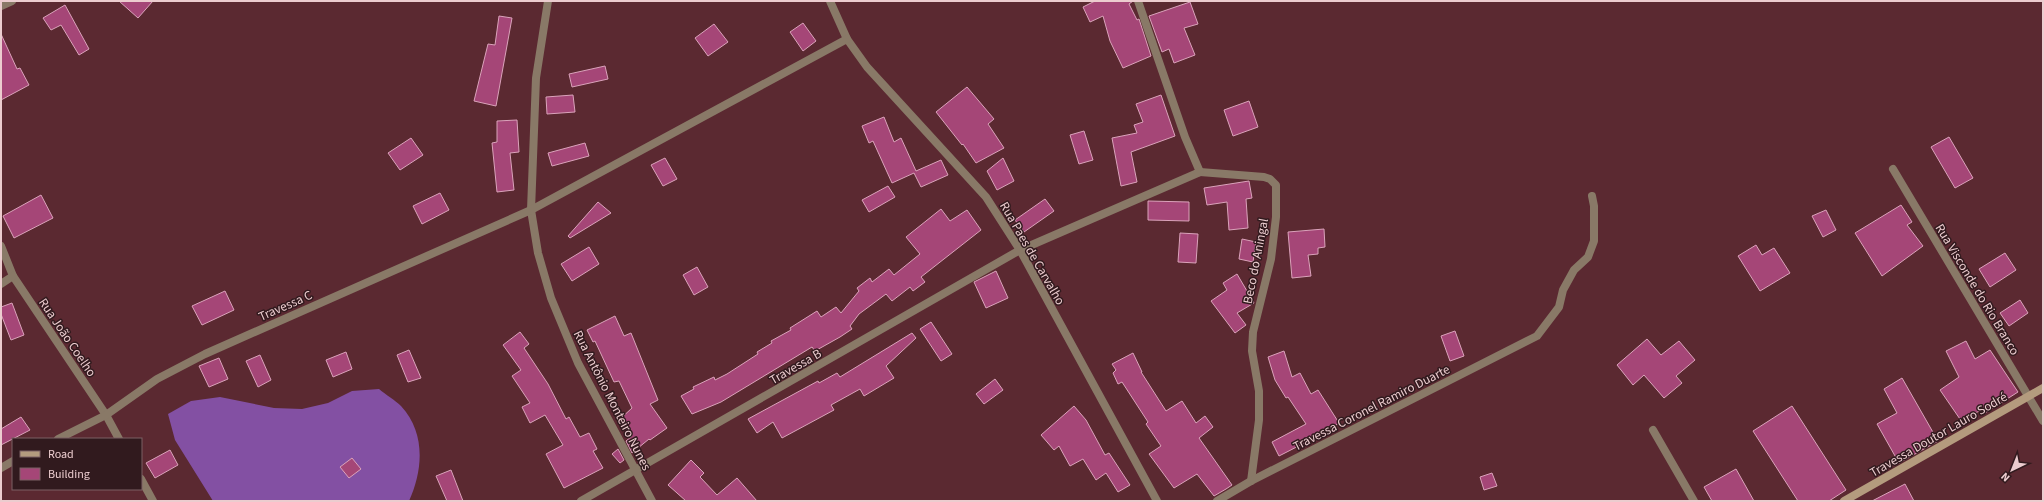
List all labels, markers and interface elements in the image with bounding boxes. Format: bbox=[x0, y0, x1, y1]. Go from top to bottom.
street label: Rua Paes de Carvalho bbox=[995, 199, 1069, 308]
street label: Beco do Aningal bbox=[1239, 217, 1273, 306]
street label: Rua Visconde do Rio Branco bbox=[1931, 220, 2024, 359]
street label: Travessa C bbox=[256, 286, 315, 326]
street label: Rua João Coelho bbox=[34, 295, 100, 380]
street label: Rua Antônio Monteiro Nunes bbox=[569, 327, 656, 474]
street label: Travessa B bbox=[766, 345, 825, 389]
street label: Travessa Coronel Ramiro Duarte bbox=[1290, 360, 1453, 455]
street label: Travessa Doutor Lauro Sodré bbox=[1866, 388, 2011, 482]
legend bbox=[12, 438, 142, 490]
text: Road bbox=[48, 446, 74, 463]
north arrow bbox=[1992, 450, 2032, 490]
text: Building bbox=[48, 466, 90, 483]
text: N bbox=[1998, 469, 2013, 485]

